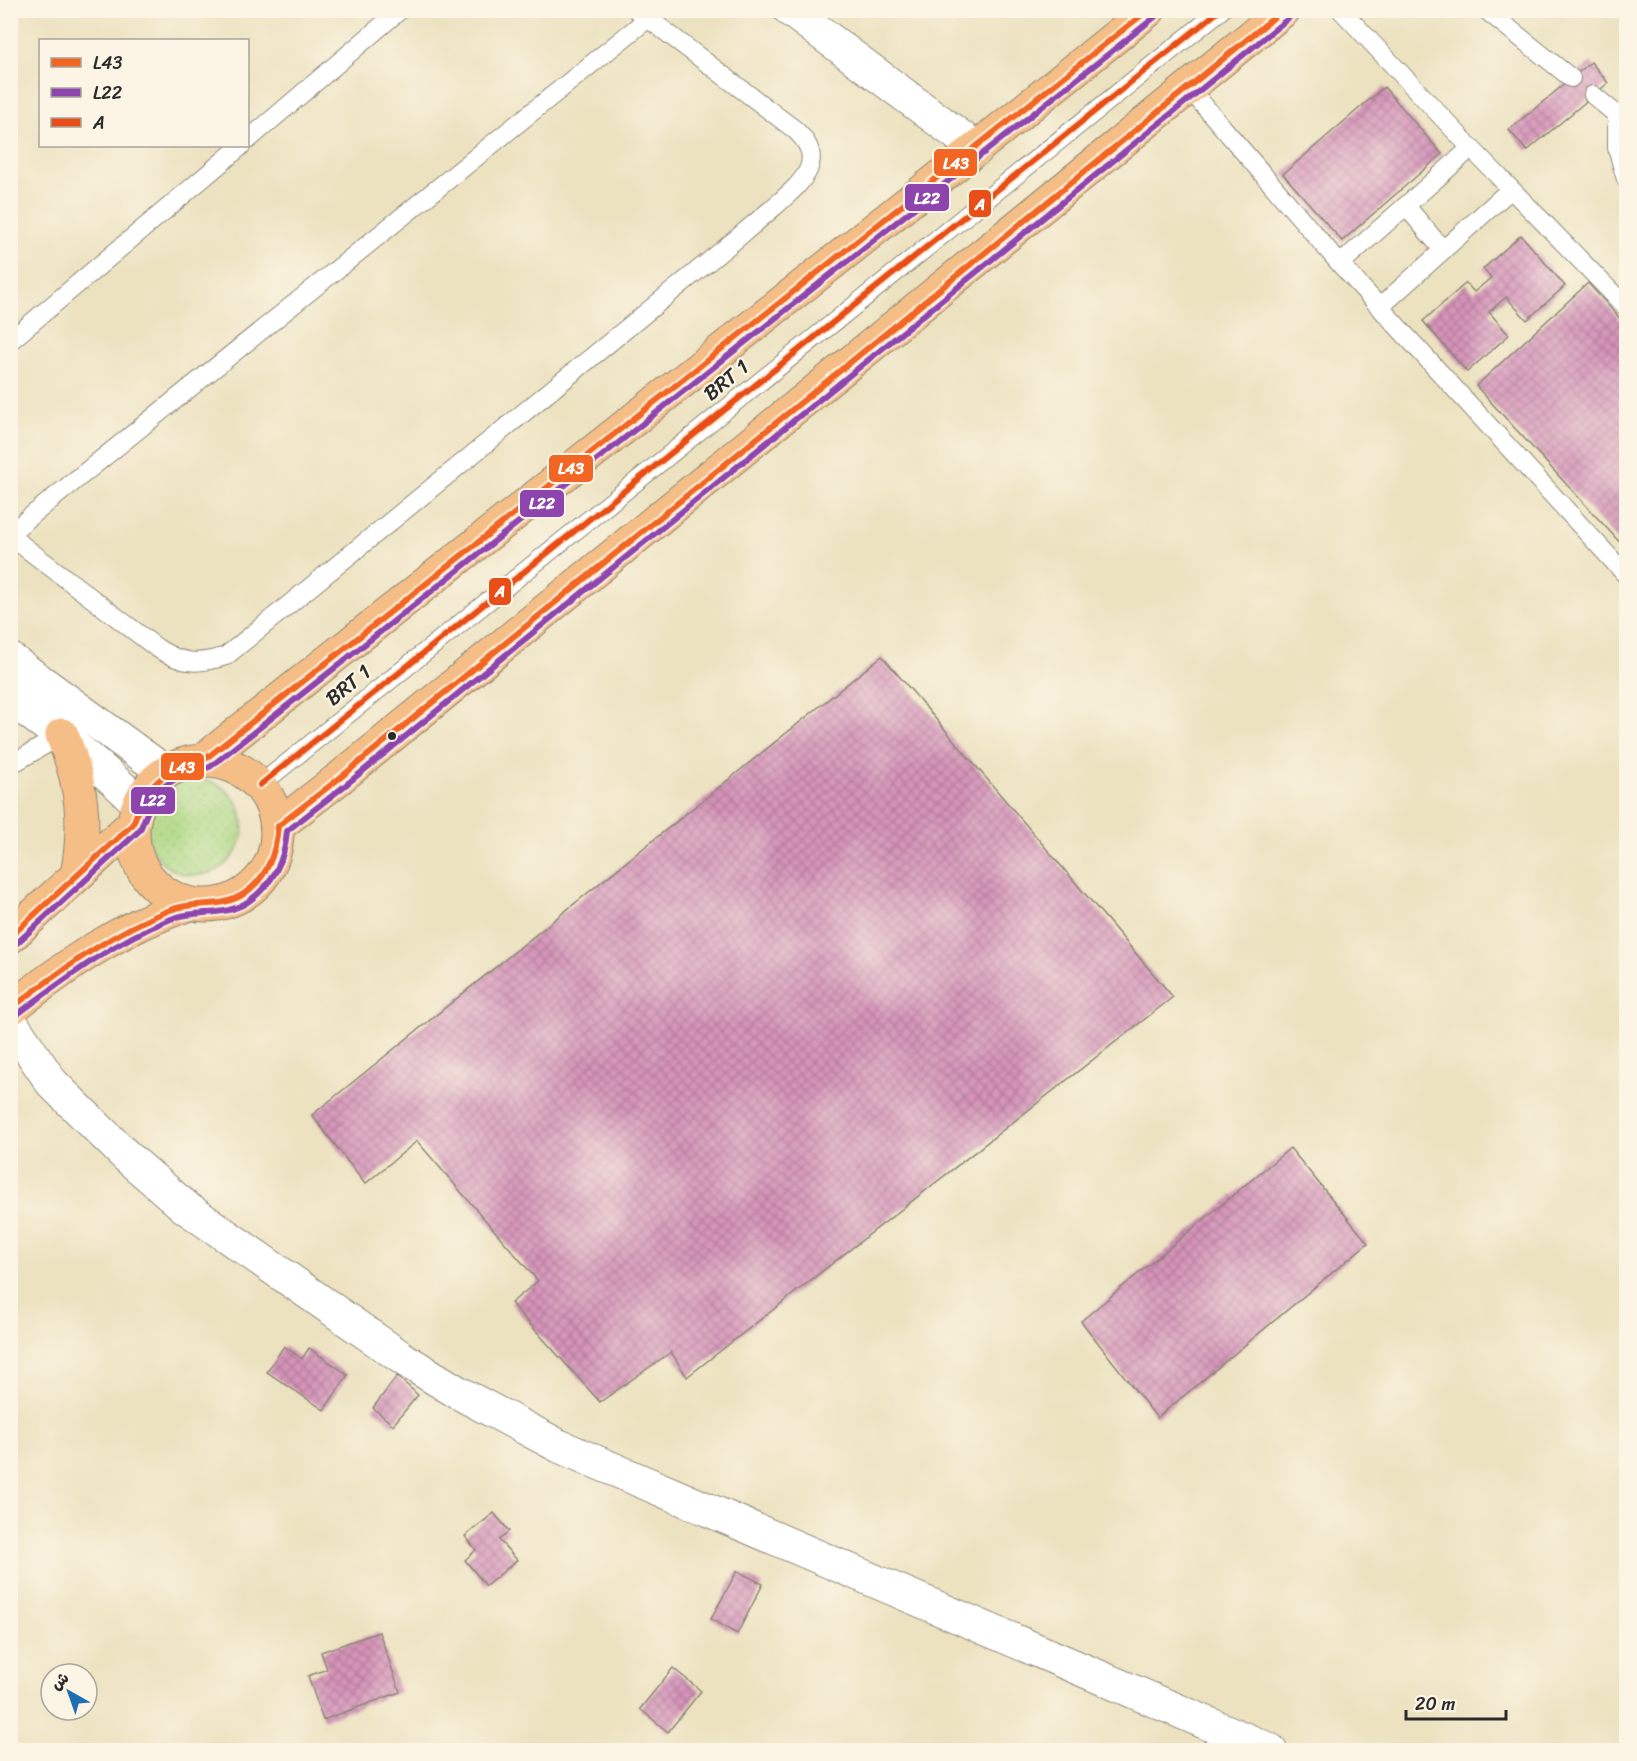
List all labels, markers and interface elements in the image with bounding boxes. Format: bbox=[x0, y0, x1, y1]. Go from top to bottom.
legend bbox=[39, 39, 249, 147]
text: L43 bbox=[93, 47, 123, 79]
text: L22 bbox=[93, 77, 122, 109]
text: A bbox=[92, 107, 105, 139]
line badge: L43 bbox=[933, 148, 978, 177]
text: L43 bbox=[943, 149, 969, 178]
line badge: L22 bbox=[904, 183, 950, 212]
text: L22 bbox=[914, 184, 941, 213]
line badge: A bbox=[968, 189, 992, 218]
text: A bbox=[974, 190, 985, 219]
street label: BRT 1 bbox=[694, 349, 758, 411]
line badge: L43 bbox=[548, 454, 594, 483]
text: L43 bbox=[558, 454, 584, 483]
line badge: L22 bbox=[519, 489, 565, 518]
text: L22 bbox=[529, 489, 556, 518]
line badge: A bbox=[488, 577, 512, 606]
text: A bbox=[494, 577, 505, 606]
street label: BRT 1 bbox=[316, 654, 380, 716]
unlabelled marker bbox=[386, 730, 398, 742]
line badge: L43 bbox=[160, 752, 205, 781]
text: L43 bbox=[169, 753, 195, 782]
line badge: L22 bbox=[130, 786, 176, 815]
text: L22 bbox=[140, 786, 167, 815]
north arrow bbox=[39, 1662, 99, 1722]
text: ش bbox=[44, 1664, 76, 1698]
scale bar bbox=[1406, 1683, 1506, 1721]
text: 20 m bbox=[1415, 1688, 1455, 1720]

